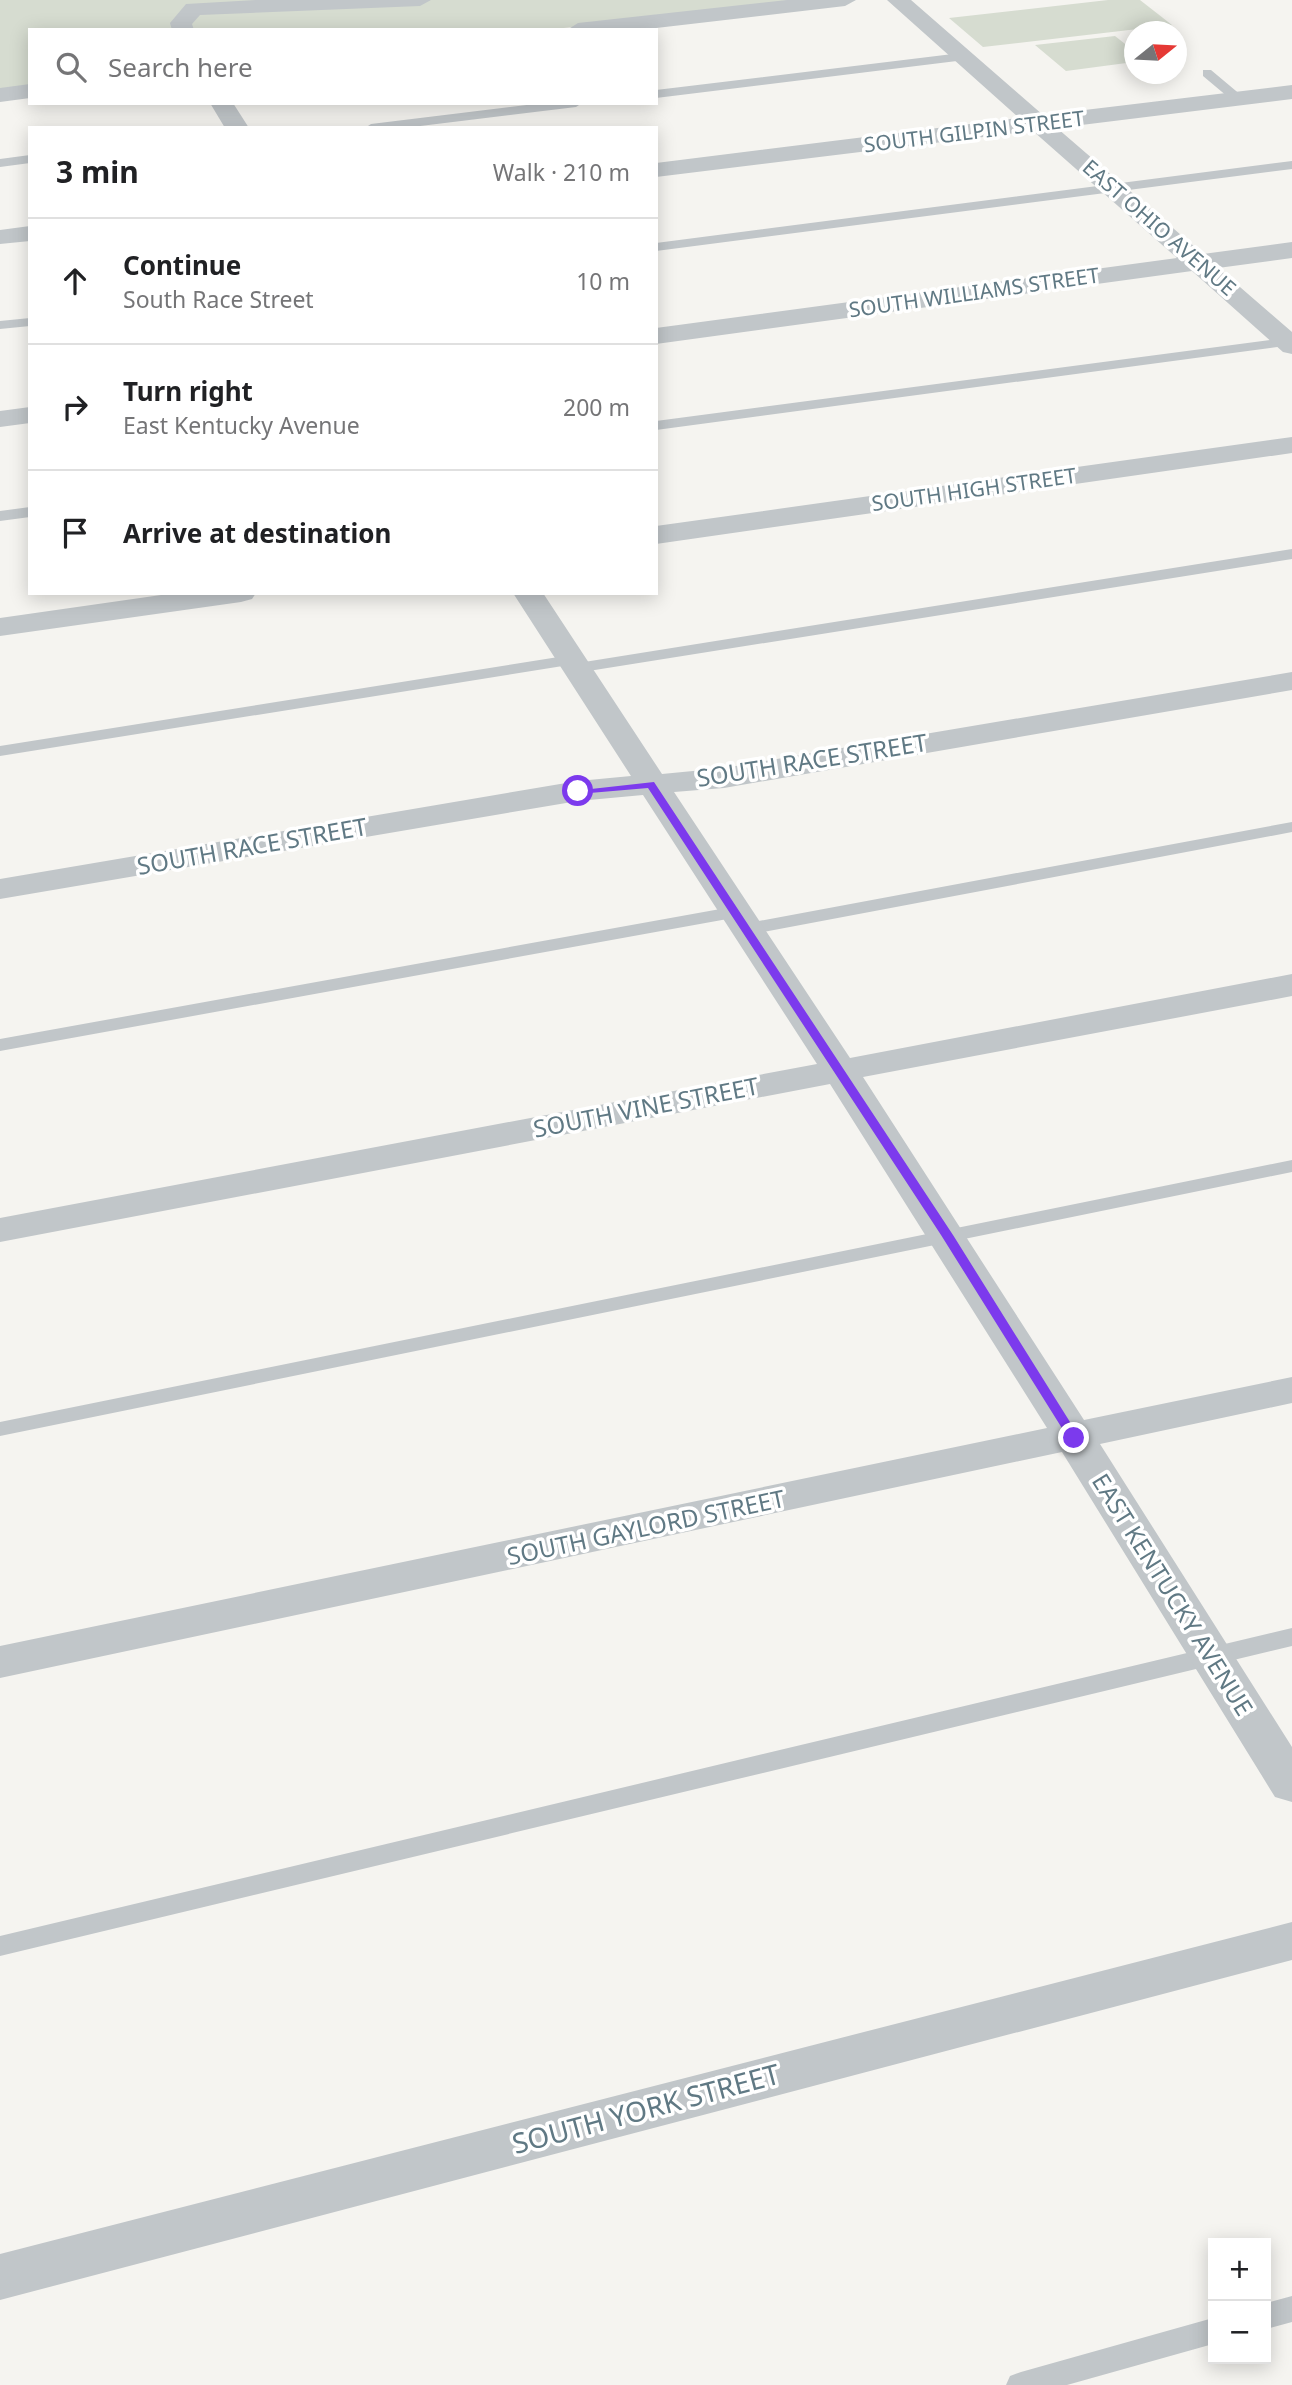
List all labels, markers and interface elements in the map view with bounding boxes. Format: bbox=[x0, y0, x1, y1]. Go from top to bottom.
north arrow bbox=[1124, 21, 1187, 84]
search box bbox=[28, 28, 658, 105]
icon: search bbox=[52, 48, 90, 86]
text: Search here bbox=[108, 49, 253, 85]
street label: SOUTH GILPIN STREET bbox=[862, 104, 1086, 158]
text: 3 min bbox=[56, 151, 139, 192]
street label: EAST OHIO AVENUE bbox=[1077, 153, 1242, 302]
text: Walk · 210 m bbox=[493, 156, 630, 188]
text: Continue bbox=[123, 247, 241, 283]
street label: SOUTH WILLIAMS STREET bbox=[847, 261, 1101, 323]
icon: ahead bbox=[56, 262, 94, 300]
text: 10 m bbox=[576, 265, 630, 297]
text: South Race Street bbox=[123, 283, 314, 315]
text: Turn right bbox=[123, 373, 253, 409]
icon: right bbox=[56, 388, 94, 426]
text: 200 m bbox=[563, 391, 630, 423]
text: East Kentucky Avenue bbox=[123, 409, 360, 441]
street label: SOUTH HIGH STREET bbox=[870, 461, 1078, 517]
icon: arrive bbox=[56, 514, 94, 552]
text: Arrive at destination bbox=[123, 515, 392, 551]
street label: SOUTH RACE STREET bbox=[694, 725, 930, 794]
route start bbox=[562, 775, 593, 806]
street label: SOUTH RACE STREET bbox=[134, 809, 370, 882]
street label: SOUTH VINE STREET bbox=[530, 1068, 762, 1145]
route end bbox=[1058, 1422, 1089, 1453]
street label: EAST KENTUCKY AVENUE bbox=[1085, 1467, 1261, 1722]
street label: SOUTH GAYLORD STREET bbox=[504, 1481, 788, 1572]
street label: SOUTH YORK STREET bbox=[508, 2054, 784, 2162]
map controls bbox=[1208, 2238, 1271, 2364]
button: + bbox=[1208, 2238, 1271, 2301]
button: − bbox=[1208, 2301, 1271, 2364]

